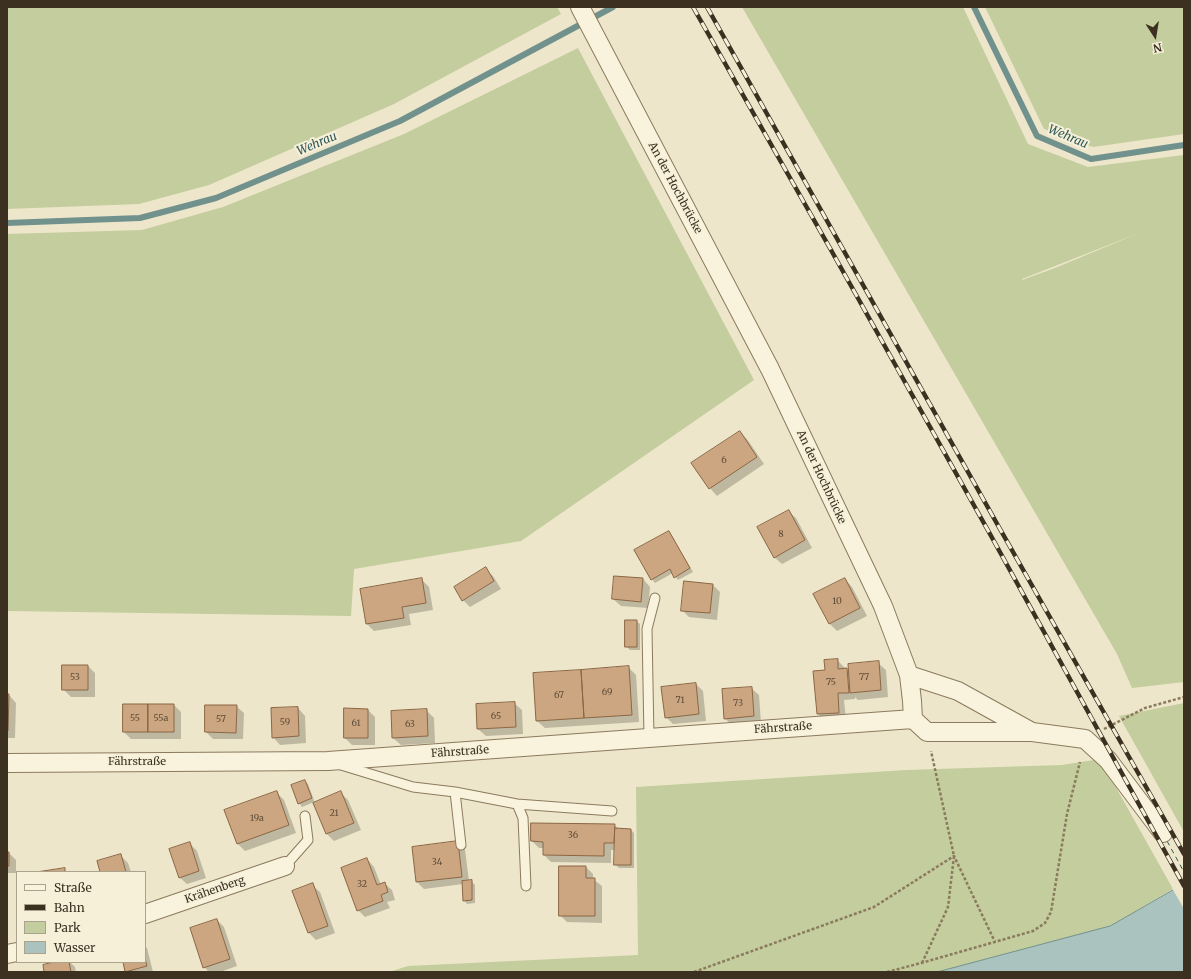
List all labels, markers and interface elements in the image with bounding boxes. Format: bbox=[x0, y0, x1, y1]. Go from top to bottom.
north arrow bbox=[1135, 16, 1175, 56]
text: N bbox=[1152, 40, 1163, 55]
water label: Wehrau bbox=[1046, 122, 1090, 152]
water label: Wehrau bbox=[295, 129, 339, 159]
street label: An der Hochbrücke bbox=[645, 140, 705, 236]
street label: An der Hochbrücke bbox=[794, 428, 848, 526]
house number: 6 bbox=[721, 455, 727, 465]
house number: 8 bbox=[778, 529, 784, 539]
house number: 10 bbox=[832, 596, 842, 606]
house number: 53 bbox=[70, 672, 80, 682]
house number: 77 bbox=[859, 672, 869, 682]
house number: 75 bbox=[826, 677, 836, 687]
house number: 69 bbox=[602, 687, 612, 697]
house number: 67 bbox=[554, 690, 564, 700]
house number: 71 bbox=[675, 695, 685, 705]
house number: 73 bbox=[733, 698, 743, 708]
house number: 65 bbox=[491, 711, 501, 721]
house number: 55 bbox=[130, 713, 140, 723]
house number: 55a bbox=[154, 713, 168, 723]
house number: 57 bbox=[216, 714, 226, 724]
house number: 59 bbox=[280, 717, 290, 727]
house number: 61 bbox=[352, 718, 360, 728]
house number: 63 bbox=[405, 719, 415, 729]
street label: Fährstraße bbox=[754, 719, 812, 737]
street label: Fährstraße bbox=[431, 743, 489, 761]
street label: Fährstraße bbox=[108, 755, 166, 769]
house number: 21 bbox=[329, 808, 339, 818]
house number: 19a bbox=[250, 813, 264, 823]
house number: 36 bbox=[568, 830, 578, 840]
house number: 34 bbox=[432, 857, 442, 867]
legend bbox=[16, 871, 146, 963]
street label: Krähenberg bbox=[183, 874, 247, 906]
house number: 32 bbox=[357, 879, 367, 889]
text: Straße bbox=[54, 880, 92, 895]
text: Bahn bbox=[54, 900, 85, 915]
text: Park bbox=[54, 920, 81, 935]
text: Wasser bbox=[54, 940, 95, 955]

